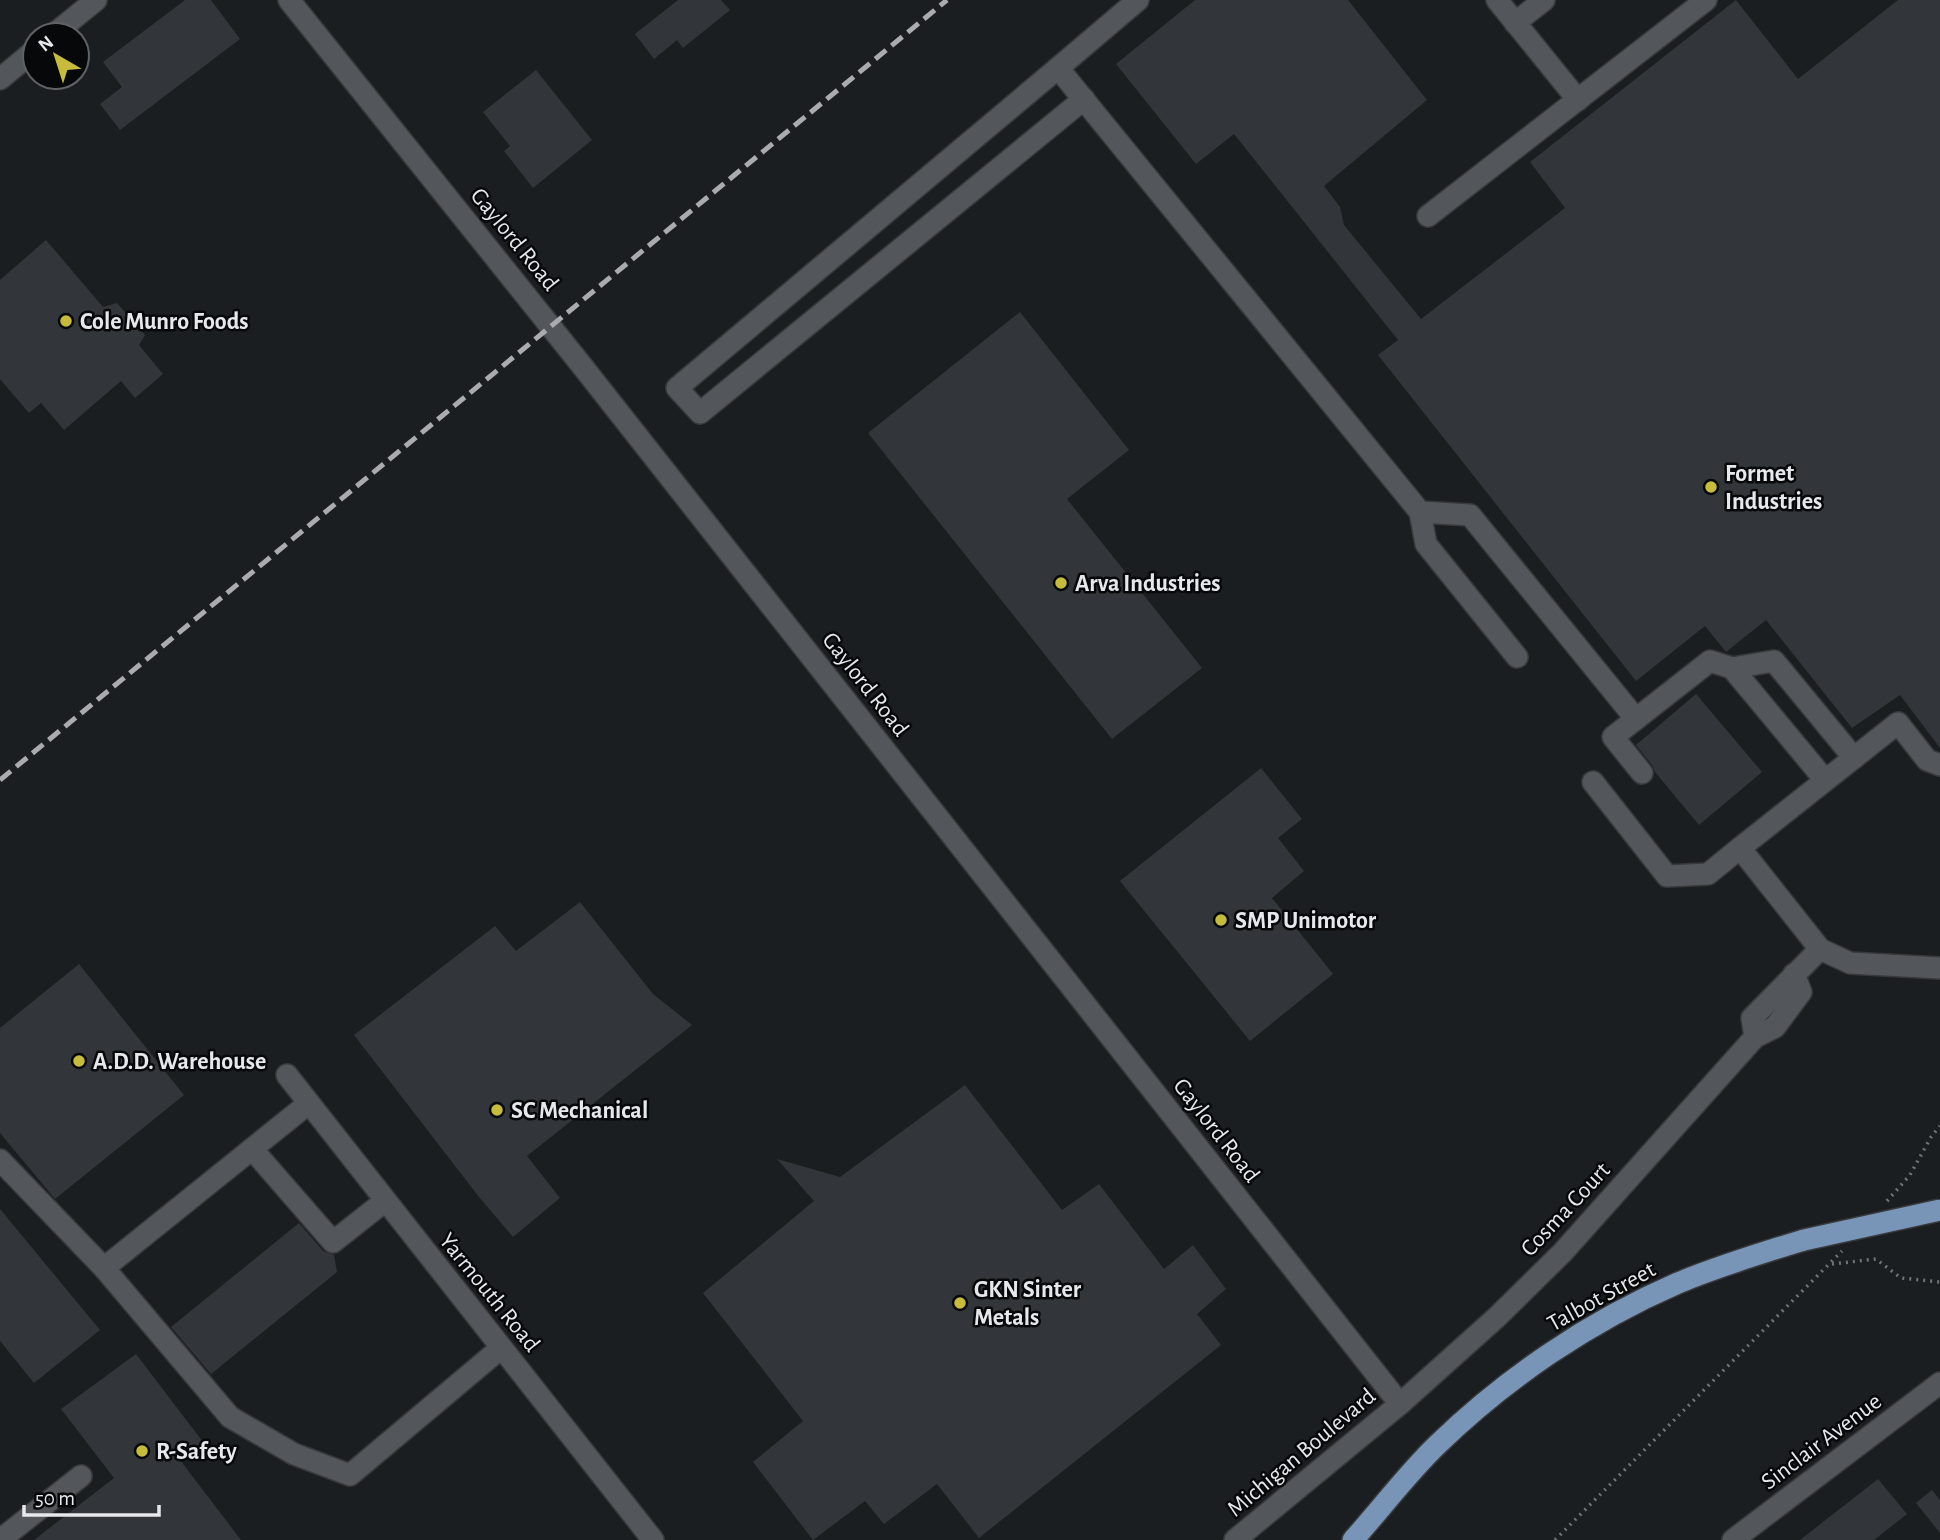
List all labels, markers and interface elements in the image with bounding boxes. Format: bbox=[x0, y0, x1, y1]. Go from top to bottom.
north arrow bbox=[21, 21, 91, 91]
text: N bbox=[35, 32, 57, 55]
street label: Gaylord Road bbox=[466, 184, 563, 296]
place label: Cole Munro Foods bbox=[80, 310, 249, 334]
marker: Cole Munro Foods bbox=[58, 313, 74, 329]
place label: Formet Industries bbox=[1725, 462, 1822, 514]
marker: Formet Industries bbox=[1703, 479, 1719, 495]
place label: Arva Industries bbox=[1075, 572, 1221, 596]
marker: Arva Industries bbox=[1053, 575, 1069, 591]
street label: Gaylord Road bbox=[817, 628, 913, 741]
place label: SMP Unimotor bbox=[1235, 909, 1377, 933]
marker: SMP Unimotor bbox=[1213, 912, 1229, 928]
place label: A.D.D. Warehouse bbox=[93, 1050, 266, 1074]
marker: A.D.D. Warehouse bbox=[71, 1053, 87, 1069]
street label: Gaylord Road bbox=[1168, 1074, 1264, 1187]
place label: SC Mechanical bbox=[511, 1099, 648, 1123]
marker: SC Mechanical bbox=[489, 1102, 505, 1118]
street label: Cosma Court bbox=[1517, 1158, 1615, 1261]
street label: Yarmouth Road bbox=[434, 1229, 544, 1356]
street label: Talbot Street bbox=[1543, 1257, 1660, 1336]
place label: GKN Sinter Metals bbox=[974, 1278, 1082, 1330]
marker: GKN Sinter Metals bbox=[952, 1295, 968, 1311]
street label: Michigan Boulevard bbox=[1223, 1384, 1380, 1522]
street label: Sinclair Avenue bbox=[1757, 1389, 1886, 1494]
place label: R-Safety bbox=[156, 1440, 237, 1464]
marker: R-Safety bbox=[134, 1443, 150, 1459]
scale bar bbox=[24, 1474, 159, 1518]
text: 50 m bbox=[35, 1488, 75, 1509]

